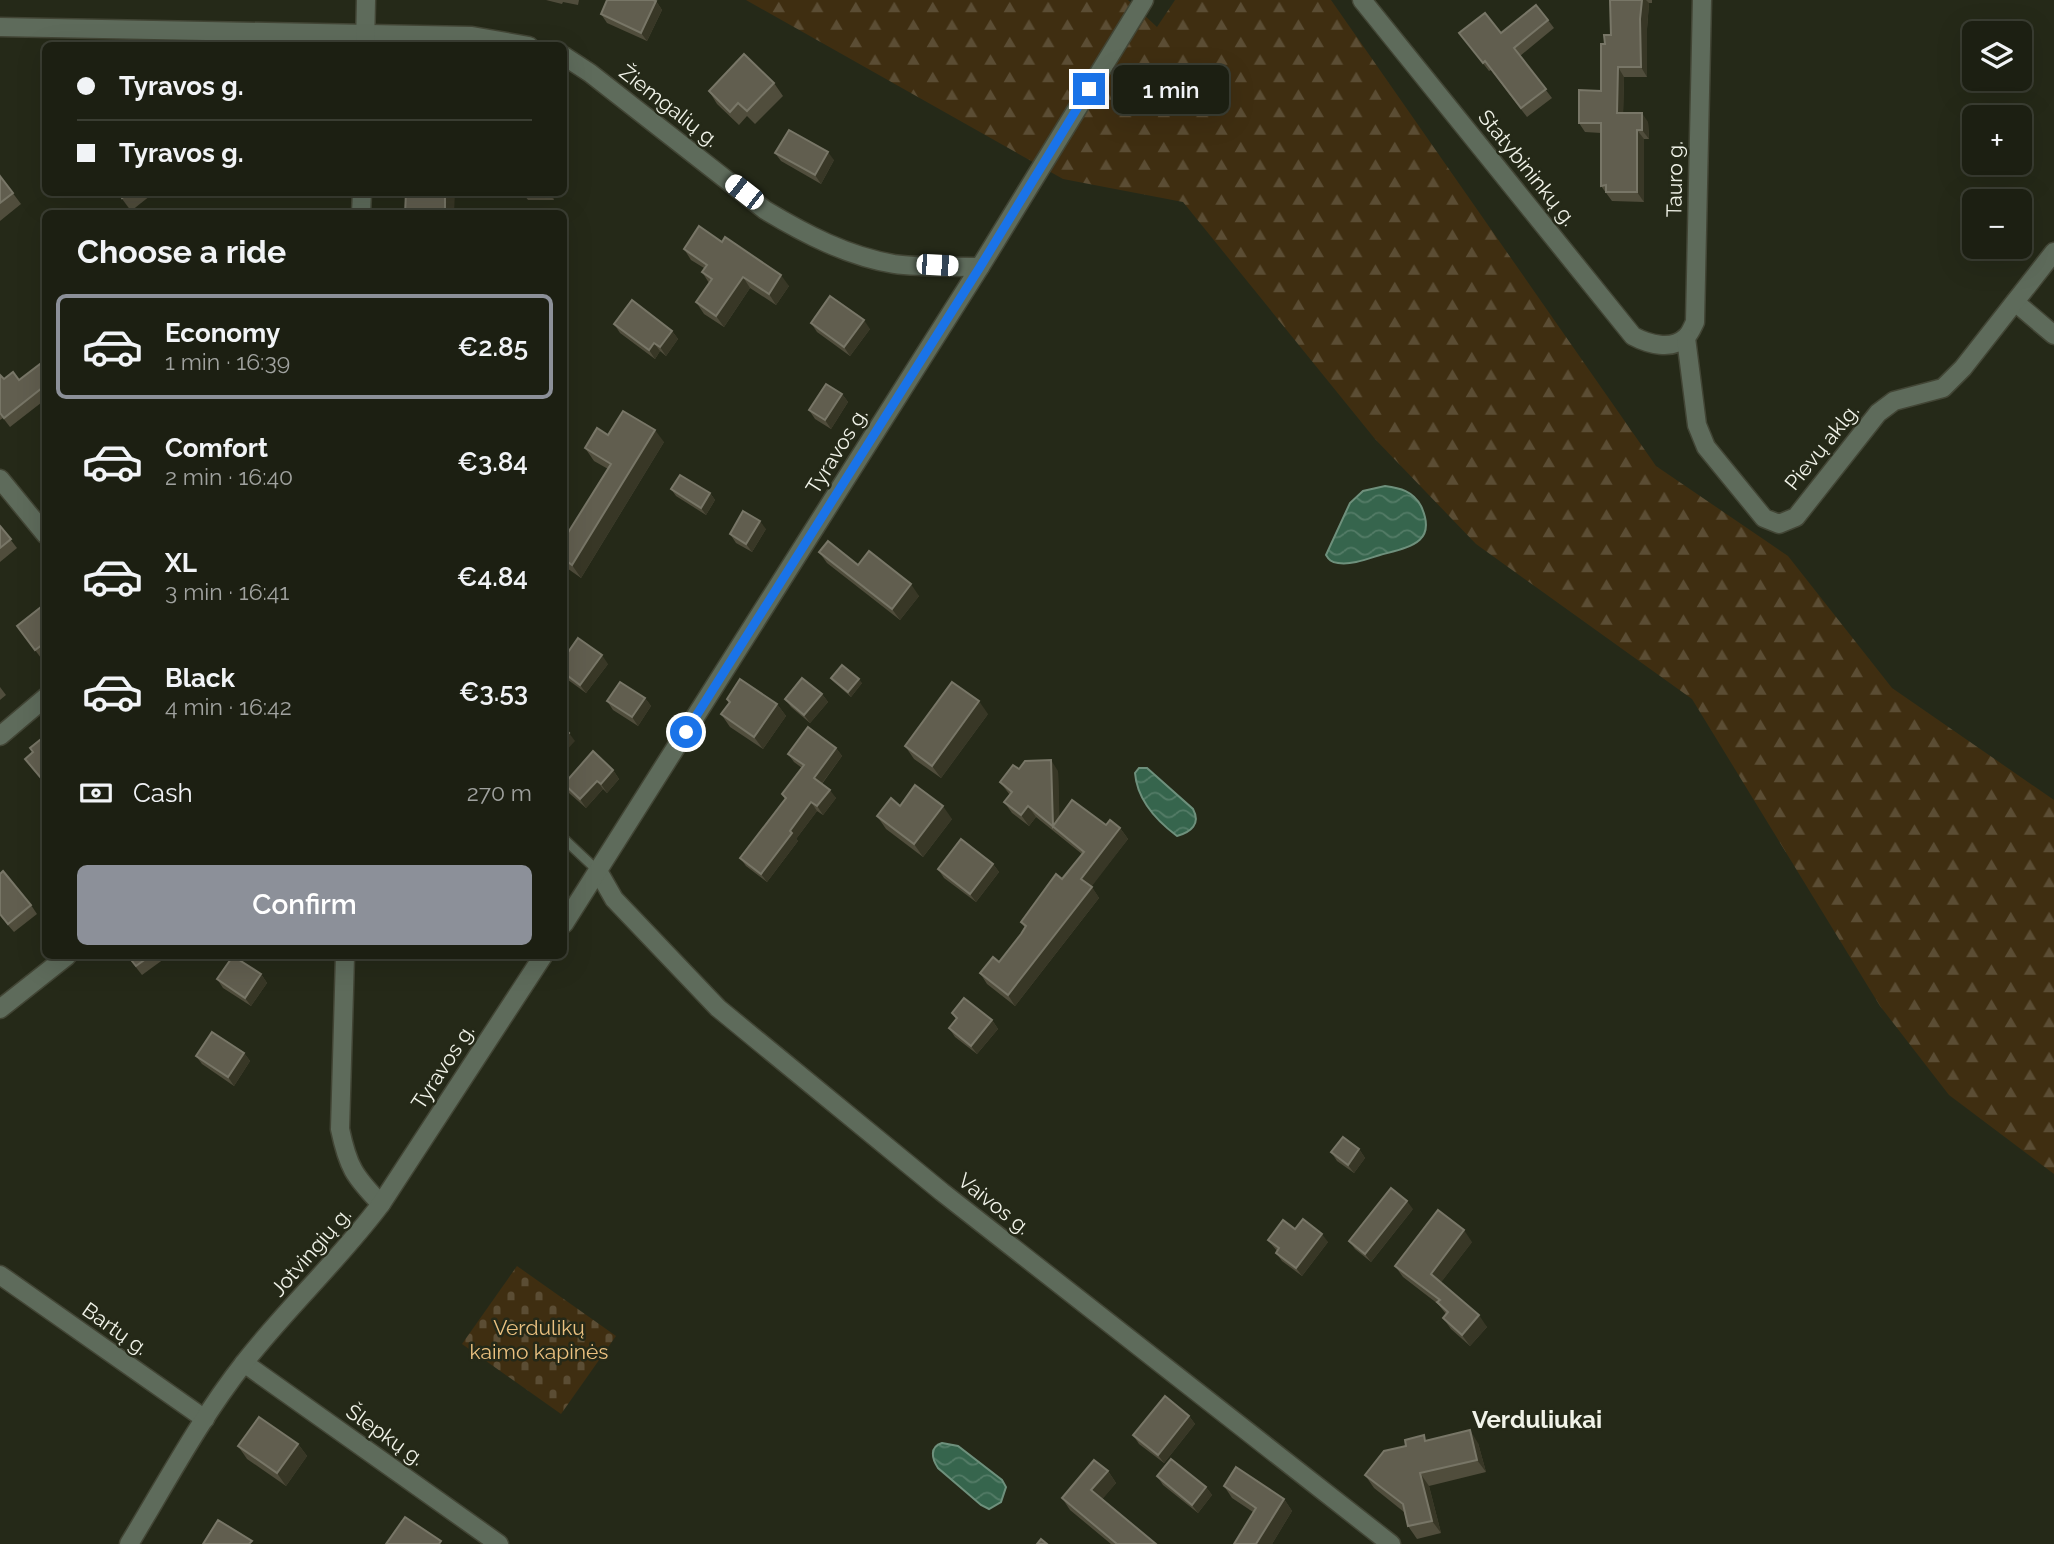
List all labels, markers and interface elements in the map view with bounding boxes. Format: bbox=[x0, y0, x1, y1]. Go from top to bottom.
map controls bbox=[1962, 21, 2032, 259]
button: layers bbox=[1962, 21, 2032, 91]
street label: Žiemgalių g. bbox=[615, 59, 724, 152]
callout: 1 min bbox=[1114, 64, 1229, 114]
text: Tyravos g. bbox=[119, 71, 243, 101]
route end bbox=[1073, 73, 1105, 105]
text: 1 min bbox=[1142, 76, 1200, 103]
street label: Statybininkų g. bbox=[1473, 105, 1582, 231]
button: + bbox=[1962, 105, 2032, 175]
text: Tyravos g. bbox=[119, 138, 243, 168]
street label: Tauro g. bbox=[1661, 141, 1688, 217]
car bbox=[721, 171, 768, 213]
button: − bbox=[1962, 189, 2032, 259]
text: Choose a ride bbox=[77, 233, 286, 270]
car bbox=[916, 253, 959, 277]
icon: car bbox=[81, 315, 144, 378]
text: Economy bbox=[165, 318, 280, 348]
text: €2.85 bbox=[458, 332, 528, 362]
text: 1 min · 16:39 bbox=[165, 348, 290, 375]
street label: Pievų aklg. bbox=[1779, 398, 1864, 495]
street label: Tyravos g. bbox=[800, 403, 873, 498]
icon: car bbox=[81, 430, 144, 493]
text: Comfort bbox=[165, 433, 268, 463]
text: €3.84 bbox=[457, 447, 528, 477]
text: 2 min · 16:40 bbox=[165, 463, 293, 490]
icon: car bbox=[81, 545, 144, 608]
text: XL bbox=[165, 548, 197, 578]
text: €4.84 bbox=[457, 562, 528, 592]
text: 3 min · 16:41 bbox=[165, 578, 289, 605]
icon: car bbox=[81, 660, 144, 723]
text: Black bbox=[165, 663, 235, 693]
text: €3.53 bbox=[459, 677, 528, 707]
text: 4 min · 16:42 bbox=[165, 693, 292, 720]
route start bbox=[670, 716, 702, 748]
icon: cash bbox=[77, 774, 115, 812]
text: Cash bbox=[133, 778, 193, 808]
text: 270 m bbox=[467, 779, 532, 806]
button: Confirm bbox=[77, 865, 532, 945]
street label: Tyravos g. bbox=[406, 1019, 479, 1114]
street label: Vaivos g. bbox=[953, 1168, 1035, 1240]
street label: Jotvingių g. bbox=[265, 1202, 356, 1301]
street label: Bartų g. bbox=[78, 1297, 153, 1360]
park label: Verdulikų kaimo kapinės bbox=[469, 1315, 609, 1364]
street label: Šlepkų g. bbox=[341, 1399, 429, 1471]
district label: Verduliukai bbox=[1472, 1405, 1602, 1434]

